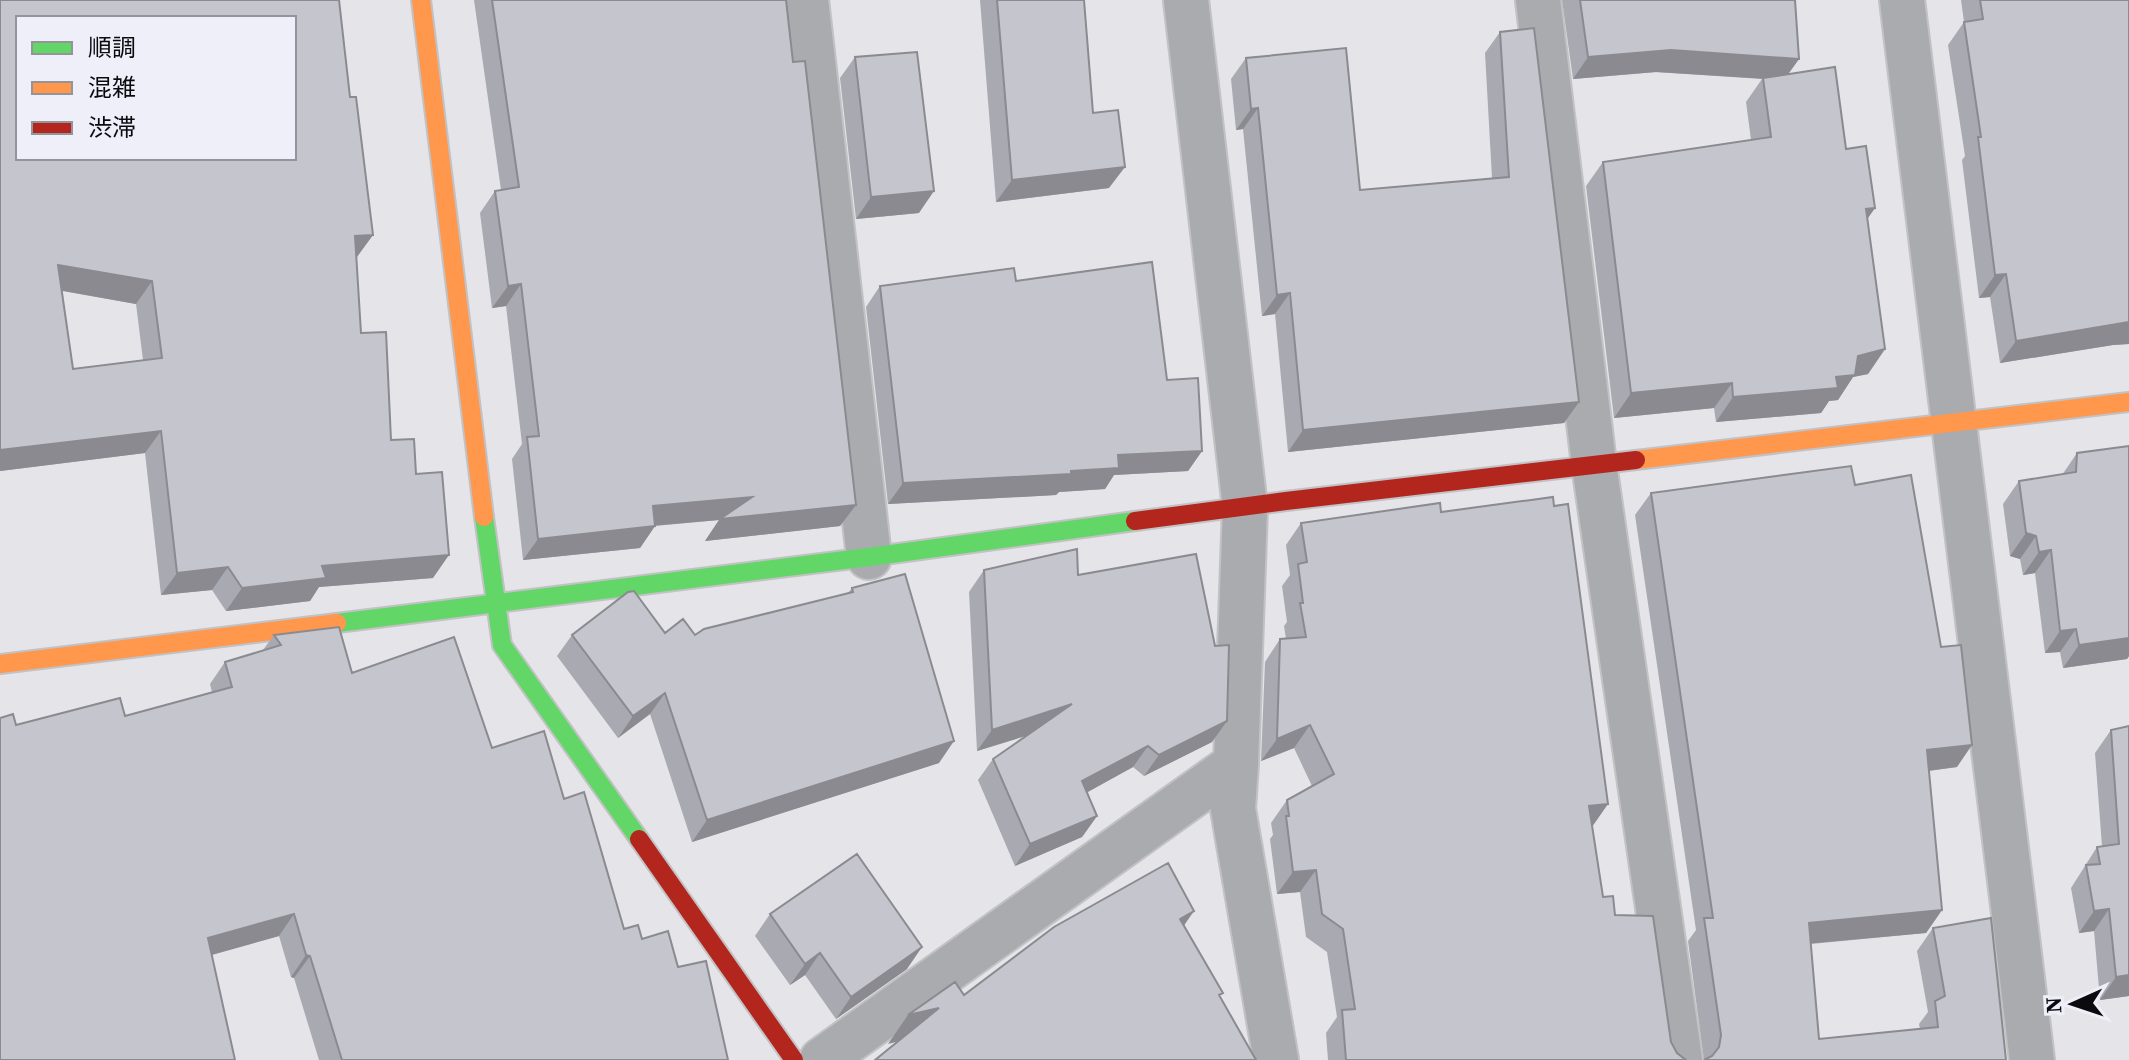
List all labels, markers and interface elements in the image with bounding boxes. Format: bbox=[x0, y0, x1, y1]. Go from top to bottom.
legend bbox=[16, 16, 296, 160]
text: 順調 bbox=[88, 31, 136, 64]
text: 混雑 bbox=[88, 71, 136, 104]
text: 渋滞 bbox=[88, 111, 136, 144]
north arrow bbox=[2033, 964, 2113, 1044]
text: N bbox=[2038, 996, 2068, 1014]

